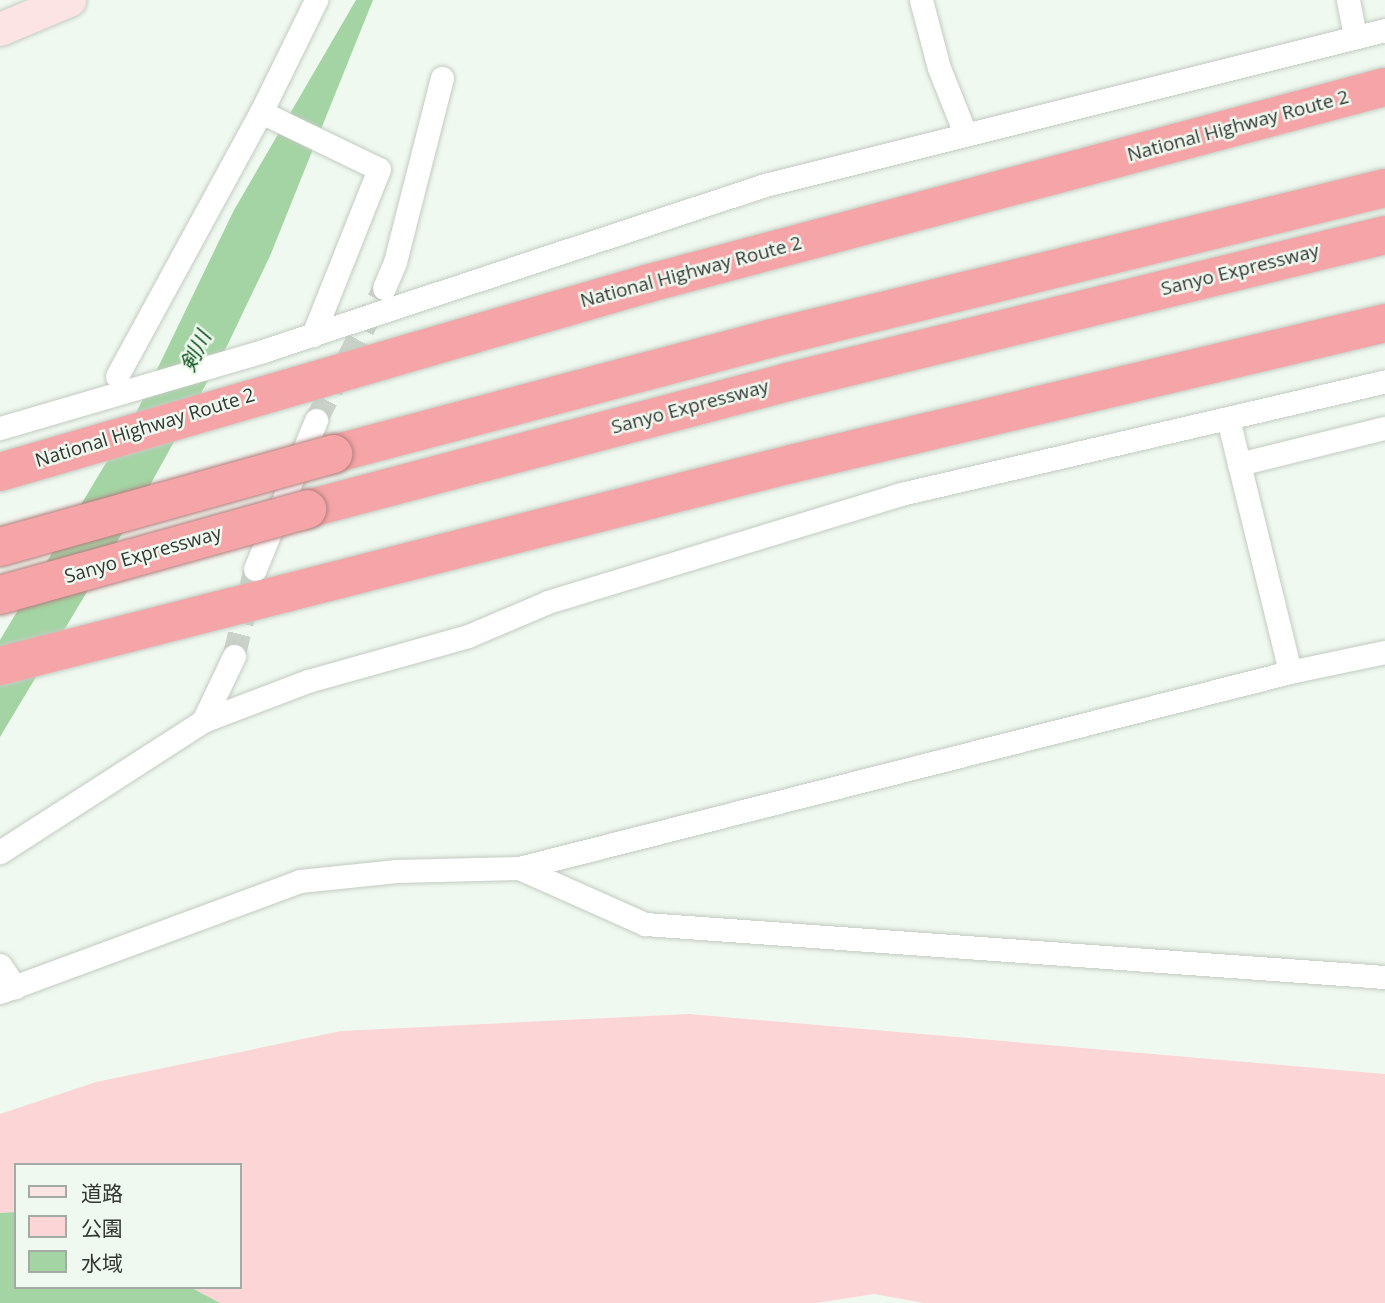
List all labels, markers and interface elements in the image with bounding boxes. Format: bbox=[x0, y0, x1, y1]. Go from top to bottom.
street label: National Highway Route 2 bbox=[1125, 85, 1351, 167]
street label: National Highway Route 2 bbox=[578, 231, 804, 313]
street label: Sanyo Expressway bbox=[1159, 239, 1321, 301]
water label: 剣川 bbox=[174, 327, 216, 375]
street label: Sanyo Expressway bbox=[609, 375, 771, 439]
street label: National Highway Route 2 bbox=[32, 384, 258, 472]
street label: Sanyo Expressway bbox=[62, 522, 224, 588]
legend bbox=[14, 1163, 242, 1289]
text: 道路 bbox=[81, 1179, 123, 1207]
text: 公園 bbox=[81, 1214, 123, 1242]
text: 水域 bbox=[81, 1249, 123, 1277]

